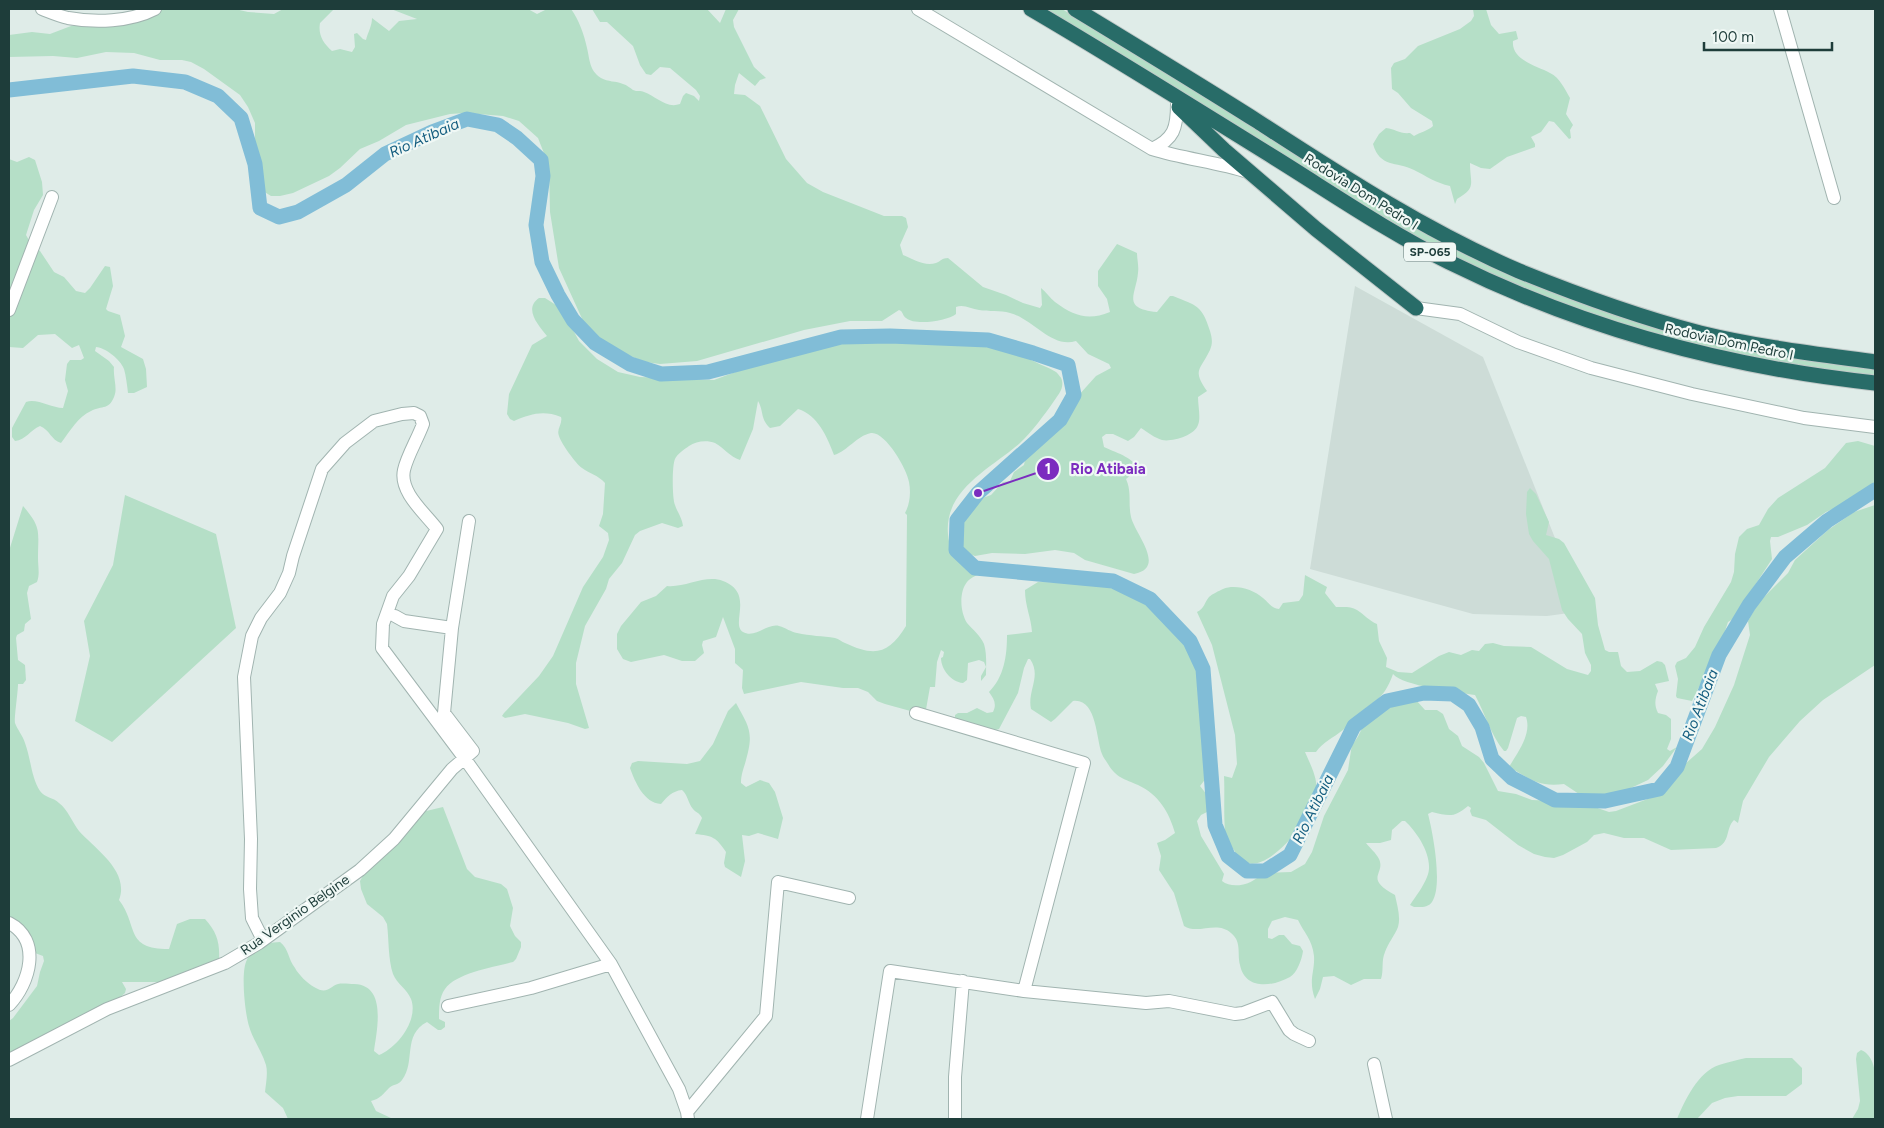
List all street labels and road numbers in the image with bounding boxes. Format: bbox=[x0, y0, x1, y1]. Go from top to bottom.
street label: Rodovia Dom Pedro I bbox=[1301, 150, 1421, 234]
road number: SP-065 bbox=[1404, 242, 1456, 262]
street label: Rodovia Dom Pedro I bbox=[1663, 320, 1795, 364]
street label: Rua Verginio Belgine bbox=[237, 871, 353, 959]

